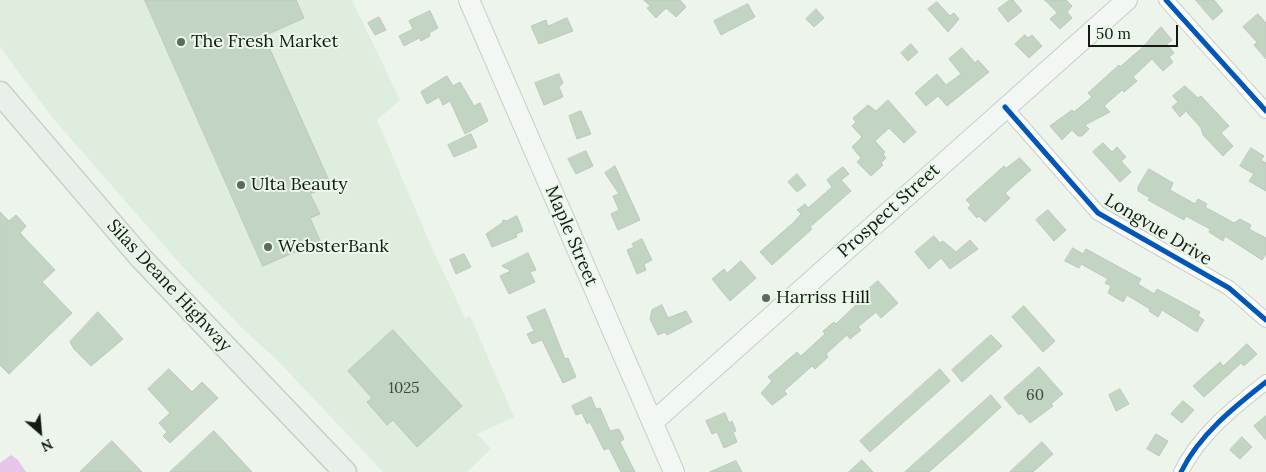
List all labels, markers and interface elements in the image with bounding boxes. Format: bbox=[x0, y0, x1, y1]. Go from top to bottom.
scale bar bbox=[1091, 15, 1181, 47]
text: 50 m bbox=[1096, 24, 1131, 43]
place label: The Fresh Market bbox=[191, 31, 338, 53]
marker: The Fresh Market bbox=[175, 36, 187, 48]
street label: Prospect Street bbox=[833, 159, 945, 263]
place label: Ulta Beauty bbox=[251, 174, 348, 196]
marker: Ulta Beauty bbox=[235, 179, 247, 191]
street label: Maple Street bbox=[540, 183, 602, 289]
street label: Longvue Drive bbox=[1100, 189, 1216, 271]
street label: Silas Deane Highway bbox=[102, 215, 236, 357]
place label: WebsterBank bbox=[278, 236, 389, 258]
marker: WebsterBank bbox=[262, 241, 274, 253]
place label: Harriss Hill bbox=[776, 287, 870, 309]
marker: Harriss Hill bbox=[760, 292, 772, 304]
house number: 1025 bbox=[389, 380, 419, 398]
house number: 60 bbox=[1026, 387, 1044, 405]
north arrow bbox=[15, 407, 65, 457]
text: N bbox=[38, 435, 56, 456]

